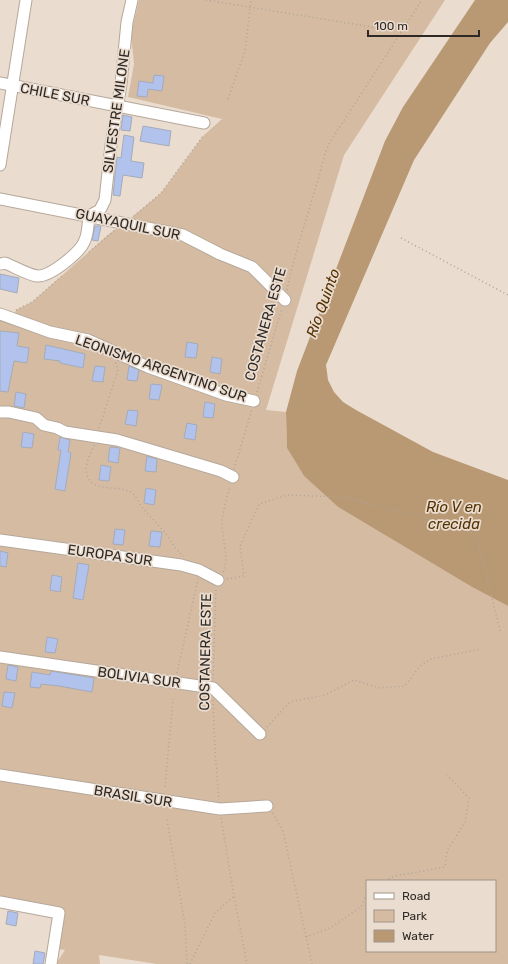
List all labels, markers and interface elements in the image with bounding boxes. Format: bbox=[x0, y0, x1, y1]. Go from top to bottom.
scale bar bbox=[368, 12, 479, 38]
text: 100 m bbox=[374, 19, 408, 33]
street label: SILVESTRE MILONE bbox=[99, 48, 134, 174]
street label: CHILE SUR bbox=[19, 79, 91, 110]
street label: GUAYAQUIL SUR bbox=[74, 205, 182, 244]
street label: COSTANERA ESTE bbox=[241, 265, 290, 383]
water label: Río Quinto bbox=[302, 266, 344, 340]
street label: LEONISMO ARGENTINO SUR bbox=[73, 331, 249, 406]
water label: Río V en crecida bbox=[426, 498, 482, 533]
street label: EUROPA SUR bbox=[66, 541, 153, 570]
street label: COSTANERA ESTE bbox=[196, 593, 215, 711]
street label: BOLIVIA SUR bbox=[96, 663, 182, 692]
street label: BRASIL SUR bbox=[93, 782, 173, 811]
legend bbox=[366, 880, 496, 952]
text: Road bbox=[402, 889, 430, 903]
text: Park bbox=[402, 909, 428, 923]
text: Water bbox=[402, 929, 434, 943]

